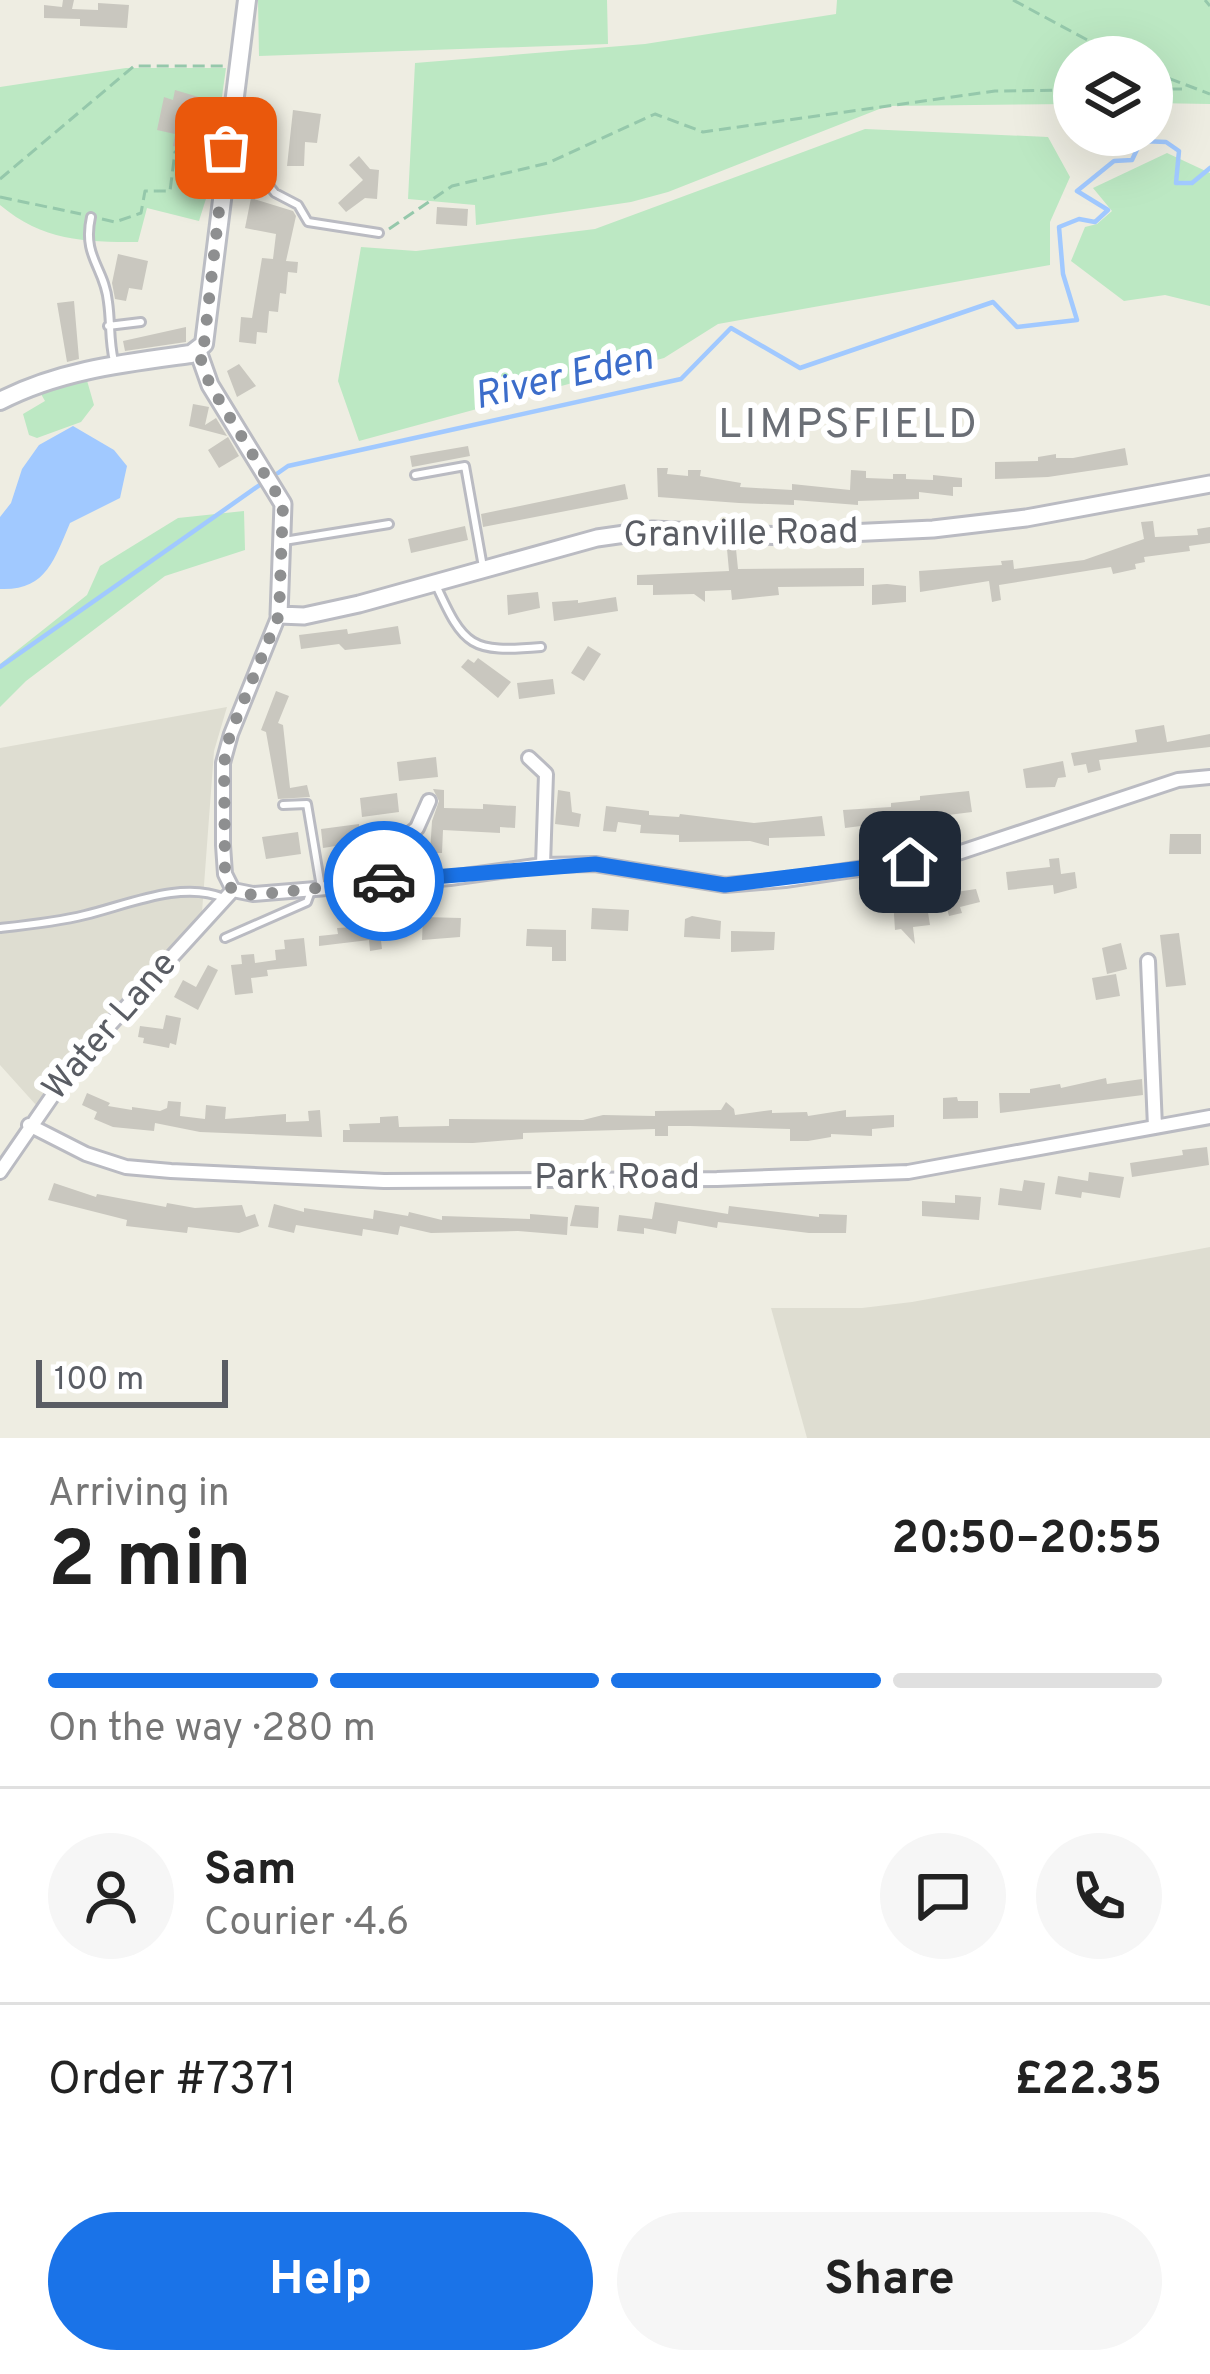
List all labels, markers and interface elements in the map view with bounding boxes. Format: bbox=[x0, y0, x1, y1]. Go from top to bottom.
map controls bbox=[1053, 36, 1173, 156]
button: layers bbox=[1053, 36, 1173, 156]
pin bbox=[175, 97, 277, 199]
icon: bag bbox=[193, 115, 259, 181]
water label: River Eden bbox=[470, 335, 658, 423]
district label: LIMPSFIELD bbox=[718, 400, 980, 453]
street label: Granville Road bbox=[623, 510, 859, 560]
pin bbox=[859, 811, 961, 913]
courier bbox=[324, 821, 444, 941]
icon: home bbox=[877, 829, 943, 895]
icon: car bbox=[351, 848, 417, 914]
street label: Water Lane bbox=[34, 943, 188, 1111]
street label: Park Road bbox=[534, 1156, 700, 1202]
scale bar bbox=[36, 1354, 228, 1407]
text: 100 m bbox=[54, 1360, 144, 1402]
text: Arriving in bbox=[48, 1471, 230, 1520]
text: 20:50–20:55 bbox=[891, 1512, 1162, 1569]
text: 2 min bbox=[48, 1515, 252, 1614]
text: On the way · 280 m bbox=[48, 1706, 376, 1755]
button: person bbox=[48, 1833, 174, 1959]
button: chat bbox=[880, 1833, 1006, 1959]
button: phone bbox=[1036, 1833, 1162, 1959]
text: Sam bbox=[204, 1843, 296, 1900]
text: Courier · 4.6 bbox=[204, 1900, 409, 1949]
text: Order #7371 bbox=[48, 2053, 297, 2110]
text: £22.35 bbox=[1014, 2053, 1162, 2110]
button: Help bbox=[48, 2212, 593, 2350]
button: Share bbox=[617, 2212, 1162, 2350]

